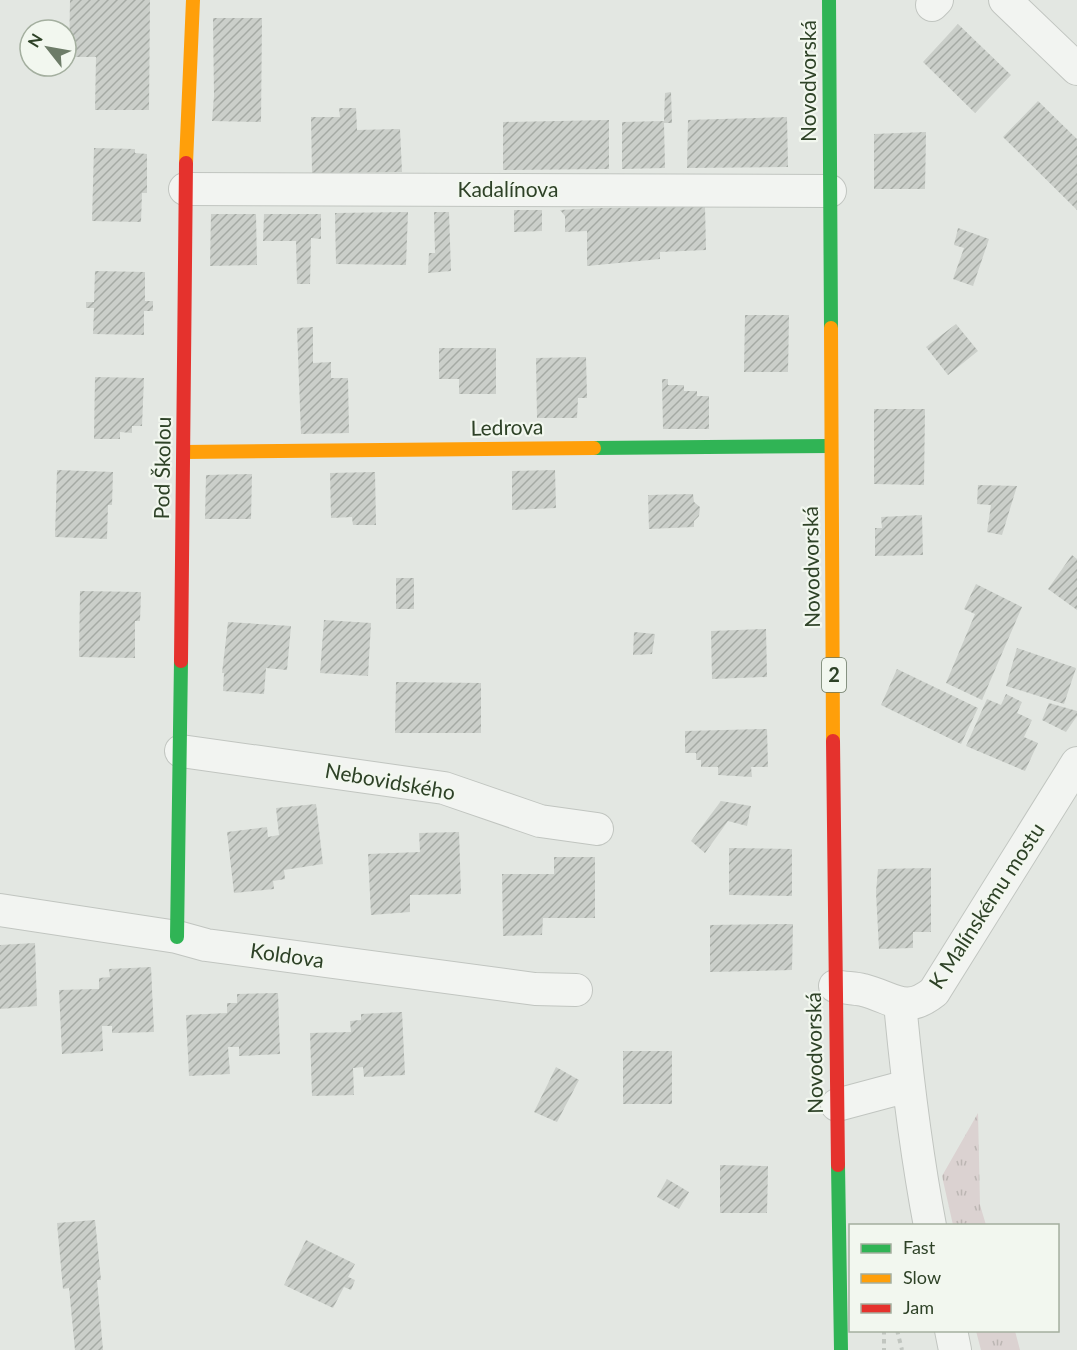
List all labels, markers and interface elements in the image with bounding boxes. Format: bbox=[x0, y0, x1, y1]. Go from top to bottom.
north arrow bbox=[18, 18, 78, 78]
street label: Novodvorská bbox=[795, 20, 820, 142]
text: N bbox=[23, 30, 46, 50]
street label: Kadalínova bbox=[458, 176, 558, 201]
street label: Ledrova bbox=[470, 413, 544, 440]
street label: Pod Školou bbox=[148, 416, 175, 520]
street label: Novodvorská bbox=[797, 506, 824, 628]
road number: 2 bbox=[822, 658, 846, 692]
street label: Nebovidského bbox=[323, 757, 457, 804]
street label: K Malínskému mostu bbox=[923, 818, 1049, 993]
street label: Koldova bbox=[249, 937, 326, 972]
street label: Novodvorská bbox=[800, 992, 827, 1114]
legend bbox=[849, 1224, 1059, 1332]
text: Fast bbox=[903, 1236, 936, 1258]
text: Slow bbox=[903, 1266, 941, 1288]
text: Jam bbox=[903, 1296, 934, 1318]

